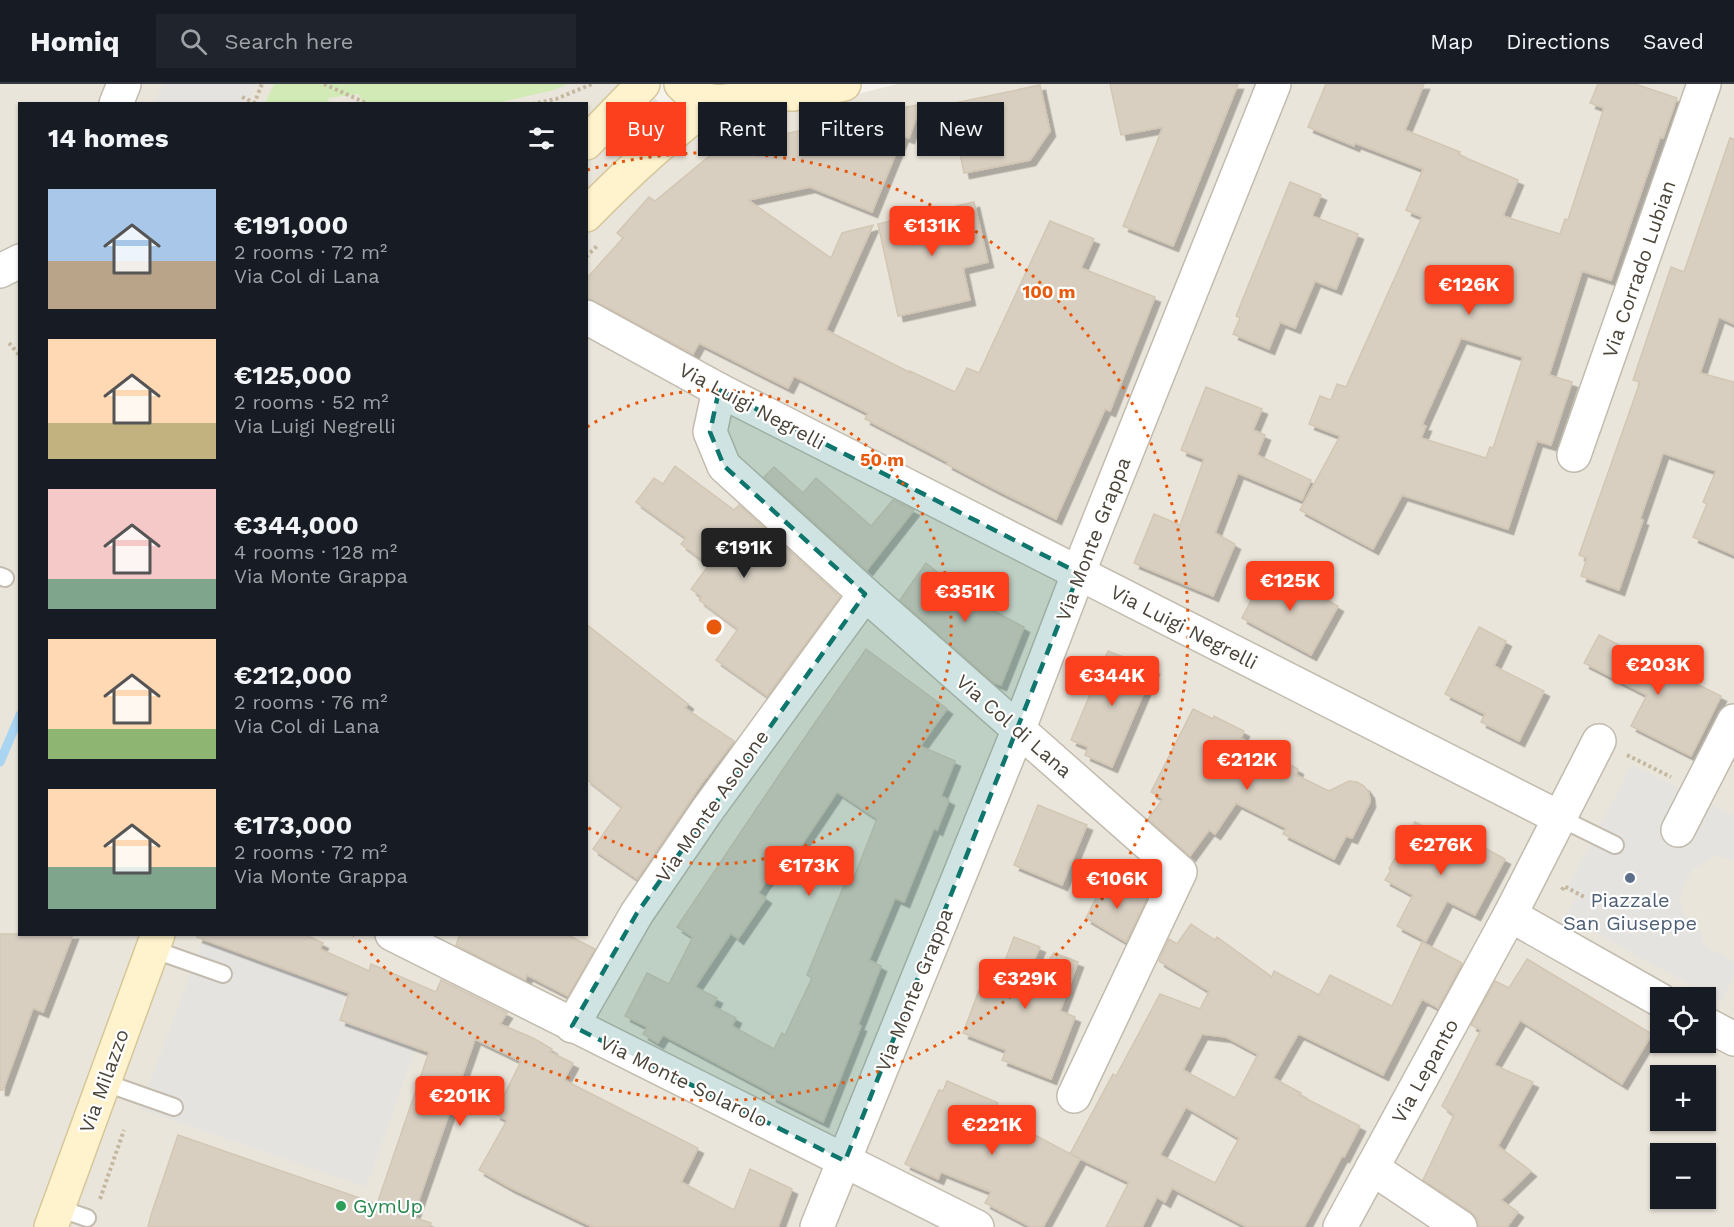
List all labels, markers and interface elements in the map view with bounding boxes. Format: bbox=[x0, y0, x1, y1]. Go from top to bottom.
search box bbox=[156, 14, 576, 68]
text: Homiq bbox=[30, 25, 120, 58]
icon: search bbox=[177, 25, 210, 58]
text: Search here bbox=[225, 29, 353, 54]
text: Map bbox=[1430, 29, 1473, 54]
text: Directions bbox=[1506, 29, 1610, 54]
text: Saved bbox=[1643, 29, 1704, 54]
chip: Buy bbox=[606, 102, 686, 156]
chip: Rent bbox=[698, 102, 787, 156]
chip: Filters bbox=[799, 102, 905, 156]
chip: New bbox=[917, 102, 1004, 156]
icon: filters bbox=[525, 122, 558, 155]
text: 14 homes bbox=[48, 123, 169, 153]
street label: Via Corrado Lubian bbox=[1597, 177, 1681, 361]
pin: €131K bbox=[890, 206, 974, 257]
text: €191,000 bbox=[234, 210, 348, 240]
icon: home bbox=[96, 213, 168, 285]
text: €131K bbox=[904, 213, 961, 237]
text: 2 rooms · 72 m² bbox=[234, 240, 387, 264]
text: Via Col di Lana bbox=[234, 264, 380, 288]
pin: €126K bbox=[1427, 265, 1511, 316]
text: €126K bbox=[1439, 272, 1499, 296]
text: 100 m bbox=[1022, 281, 1076, 302]
street label: Via Luigi Negrelli bbox=[675, 357, 829, 455]
text: €125,000 bbox=[234, 360, 352, 390]
icon: home bbox=[96, 363, 168, 435]
text: 2 rooms · 52 m² bbox=[234, 390, 389, 414]
text: Via Luigi Negrelli bbox=[234, 414, 396, 438]
text: 50 m bbox=[860, 449, 904, 470]
street label: Via Monte Grappa bbox=[1051, 453, 1135, 625]
text: €344,000 bbox=[234, 510, 359, 540]
icon: home bbox=[96, 513, 168, 585]
pin: €191K bbox=[702, 528, 786, 579]
text: €191K bbox=[715, 535, 773, 559]
text: 4 rooms · 128 m² bbox=[234, 540, 397, 564]
pin: €125K bbox=[1248, 561, 1332, 612]
text: Via Monte Grappa bbox=[234, 564, 408, 588]
text: €125K bbox=[1260, 568, 1320, 592]
pin: €351K bbox=[923, 572, 1007, 623]
text: €351K bbox=[935, 579, 995, 603]
street label: Via Luigi Negrelli bbox=[1106, 580, 1262, 674]
centre of rings bbox=[704, 617, 724, 637]
pin: €203K bbox=[1616, 645, 1700, 696]
text: €203K bbox=[1626, 652, 1690, 676]
pin: €344K bbox=[1070, 656, 1154, 707]
text: €212,000 bbox=[234, 660, 352, 690]
icon: home bbox=[96, 663, 168, 735]
text: €344K bbox=[1079, 663, 1145, 687]
street label: Via Col di Lana bbox=[951, 669, 1077, 783]
text: 2 rooms · 76 m² bbox=[234, 690, 387, 714]
text: Via Col di Lana bbox=[234, 714, 380, 738]
street label: Via Monte Asolone bbox=[650, 725, 774, 887]
pin: €212K bbox=[1205, 740, 1289, 791]
text: €212K bbox=[1217, 747, 1277, 771]
text: €173,000 bbox=[234, 810, 352, 840]
icon: home bbox=[96, 813, 168, 885]
pin: €276K bbox=[1399, 825, 1483, 876]
text: €276K bbox=[1409, 832, 1473, 856]
text: 2 rooms · 72 m² bbox=[234, 840, 387, 864]
pin: €173K bbox=[767, 846, 851, 897]
text: €173K bbox=[779, 853, 839, 877]
pin: €106K bbox=[1075, 859, 1159, 910]
text: Via Monte Grappa bbox=[234, 864, 408, 888]
text: €106K bbox=[1086, 866, 1148, 890]
marker: Piazzale San Giuseppe bbox=[1623, 871, 1637, 885]
place label: Piazzale San Giuseppe bbox=[1563, 888, 1697, 935]
street label: Via Monte Grappa bbox=[870, 905, 958, 1075]
pin: €329K bbox=[983, 959, 1067, 1010]
text: €329K bbox=[993, 966, 1057, 990]
map controls bbox=[1650, 987, 1716, 1209]
button: locate bbox=[1650, 987, 1716, 1053]
street label: Via Lepanto bbox=[1386, 1015, 1464, 1127]
street label: Via Milazzo bbox=[74, 1026, 134, 1136]
street label: Via Monte Solarolo bbox=[596, 1030, 772, 1132]
button: + bbox=[1650, 1065, 1716, 1131]
pin: €201K bbox=[418, 1076, 502, 1127]
text: €201K bbox=[429, 1083, 491, 1107]
pin: €221K bbox=[950, 1105, 1034, 1156]
text: €221K bbox=[962, 1112, 1022, 1136]
button: − bbox=[1650, 1143, 1716, 1209]
place label: GymUp bbox=[353, 1194, 423, 1218]
marker: GymUp bbox=[334, 1199, 348, 1213]

